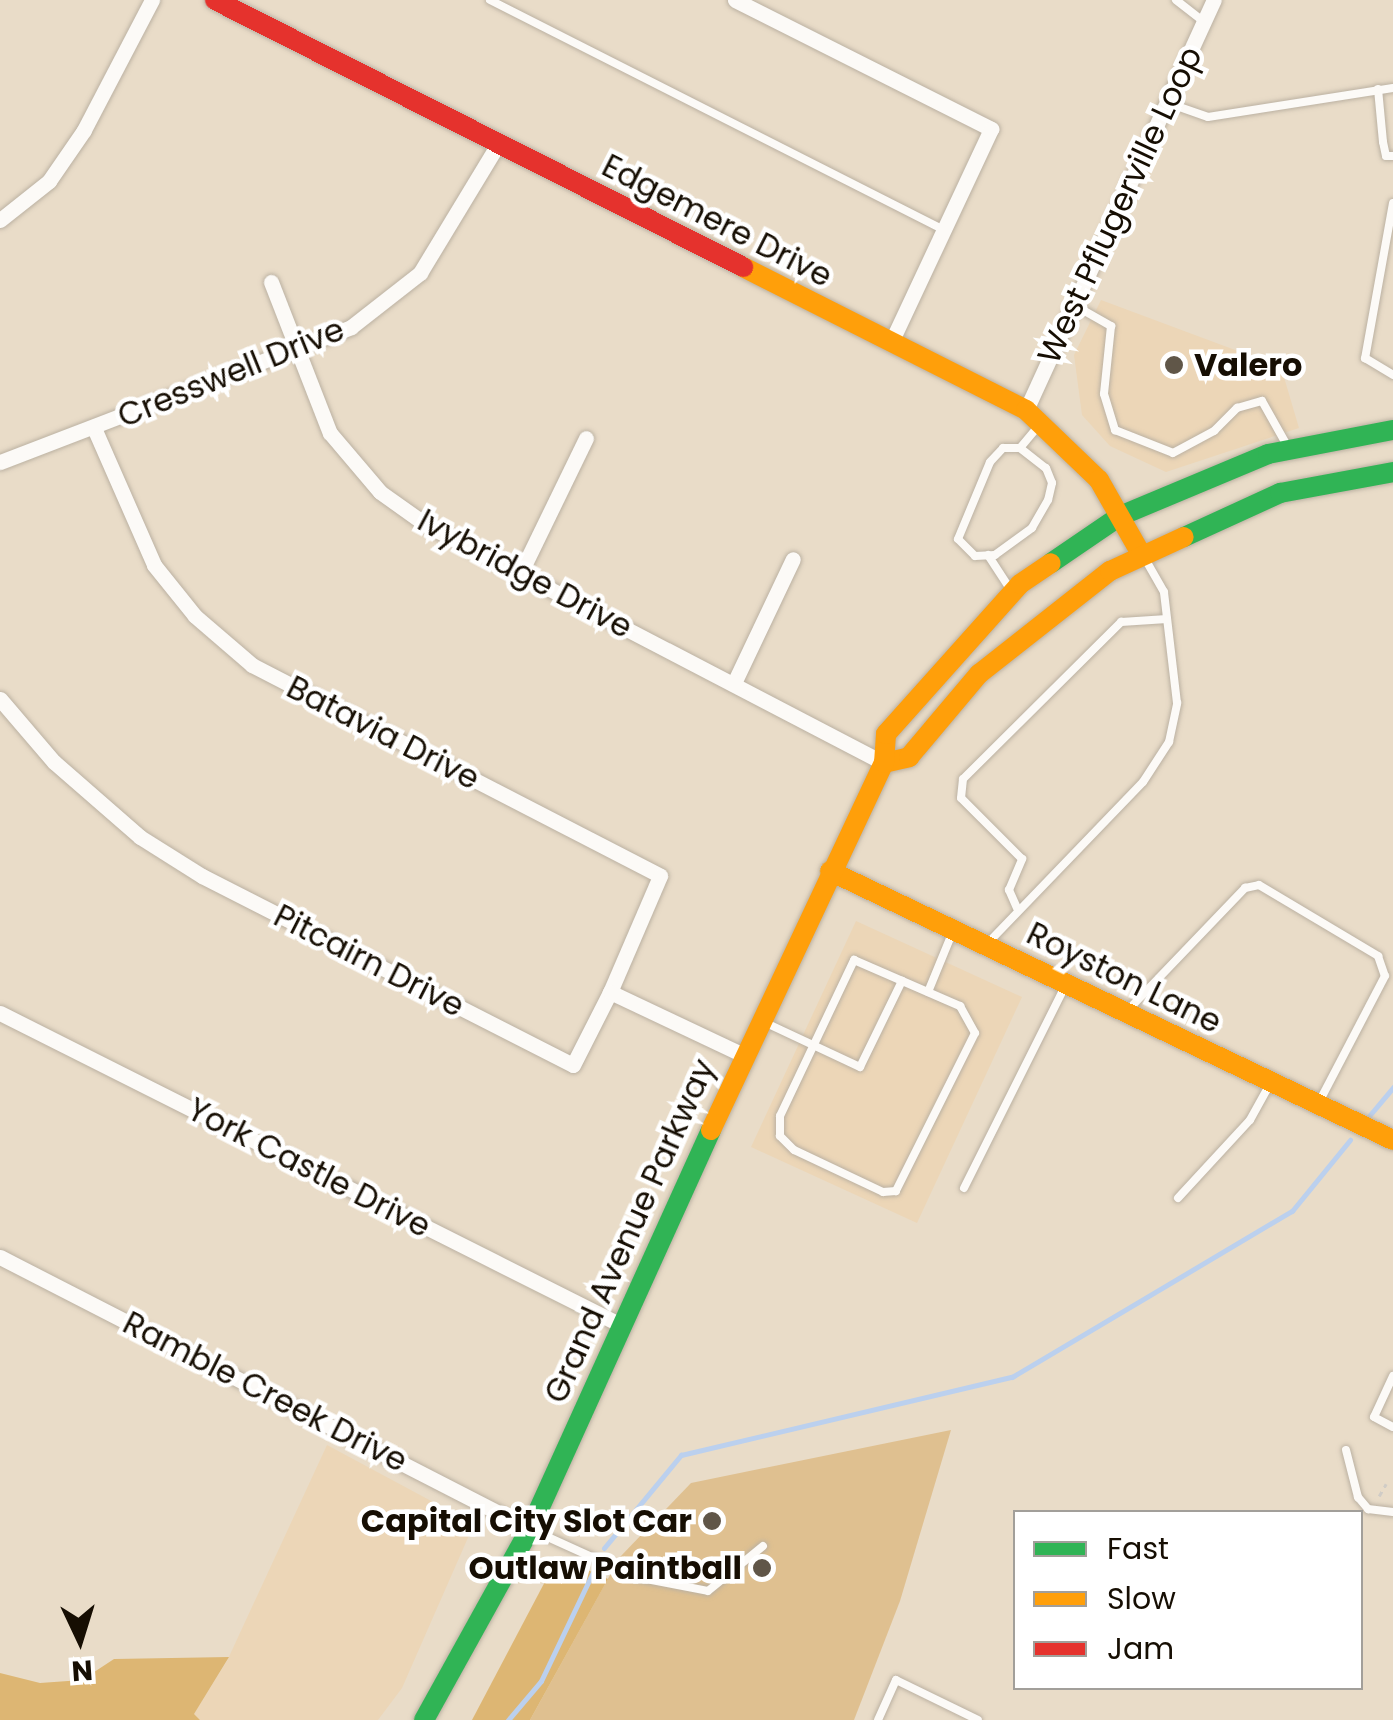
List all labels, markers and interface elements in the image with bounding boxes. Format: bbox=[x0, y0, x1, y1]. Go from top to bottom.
street label: West Pflugerville Loop bbox=[1030, 40, 1210, 370]
street label: Edgemere Drive bbox=[596, 146, 838, 296]
street label: Cresswell Drive bbox=[112, 310, 350, 436]
place label: Valero bbox=[1194, 346, 1302, 384]
marker: Valero bbox=[1163, 354, 1185, 376]
street label: Ivybridge Drive bbox=[411, 501, 639, 647]
street label: Batavia Drive bbox=[280, 668, 486, 798]
street label: Pitcairn Drive bbox=[268, 897, 470, 1025]
street label: Royston Lane bbox=[1020, 914, 1228, 1042]
street label: Grand Avenue Parkway bbox=[537, 1053, 723, 1409]
street label: York Castle Drive bbox=[181, 1090, 437, 1246]
street label: Ramble Creek Drive bbox=[117, 1304, 413, 1480]
place label: Capital City Slot Car bbox=[361, 1502, 692, 1540]
marker: Capital City Slot Car bbox=[701, 1510, 723, 1532]
legend bbox=[1013, 1510, 1363, 1690]
text: Fast bbox=[1107, 1527, 1169, 1570]
place label: Outlaw Paintball bbox=[469, 1549, 742, 1587]
marker: Outlaw Paintball bbox=[751, 1557, 773, 1579]
text: Slow bbox=[1107, 1577, 1176, 1620]
north arrow bbox=[30, 1590, 130, 1690]
text: Jam bbox=[1107, 1627, 1174, 1670]
text: N bbox=[70, 1650, 94, 1691]

